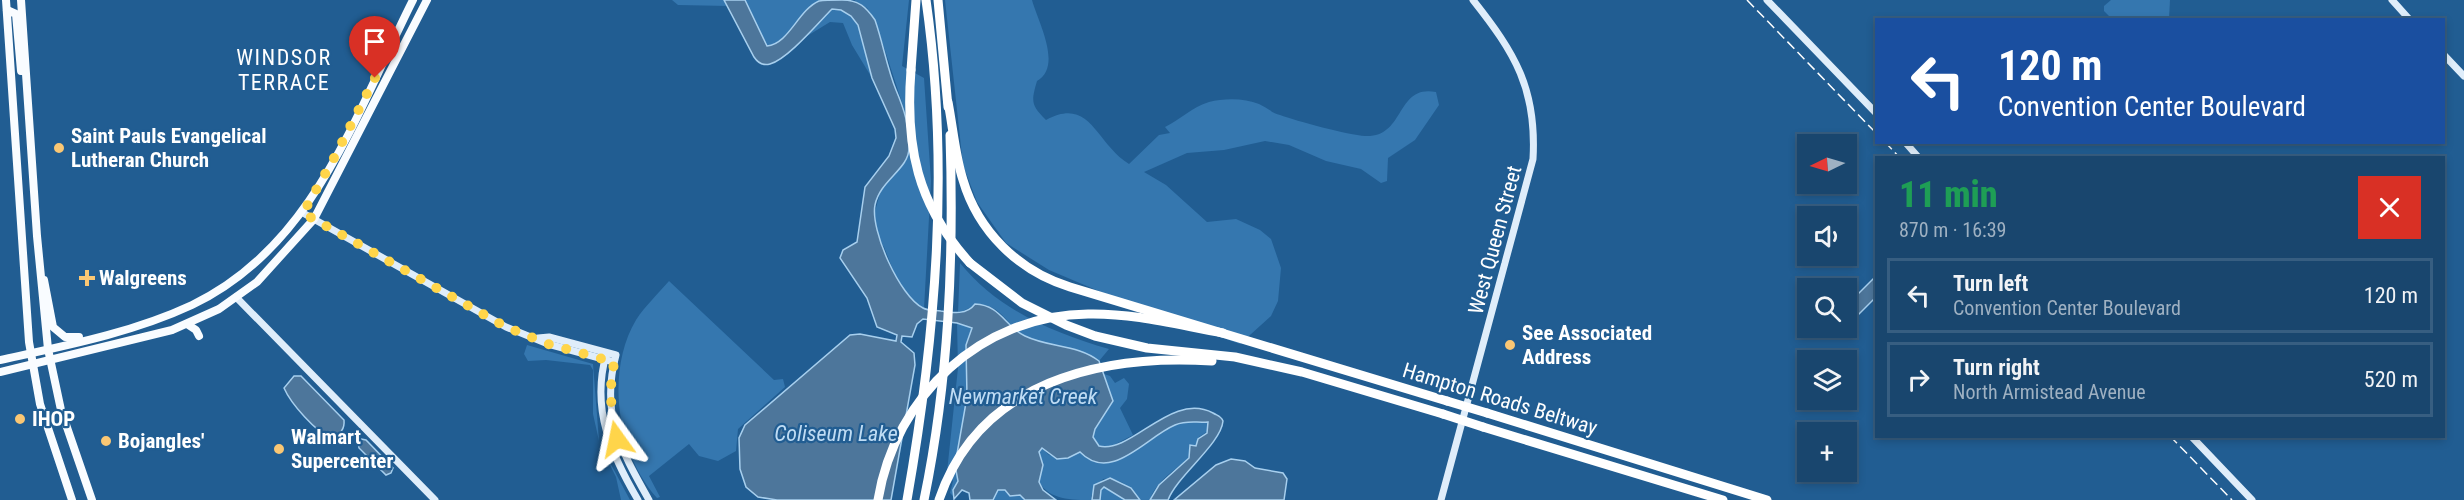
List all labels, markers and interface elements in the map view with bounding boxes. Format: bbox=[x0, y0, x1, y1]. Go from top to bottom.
pin bbox=[349, 16, 400, 78]
icon: arrive bbox=[358, 25, 391, 58]
text: 120 m bbox=[1998, 41, 2103, 90]
icon: left bbox=[1899, 42, 1977, 120]
district label: WINDSOR TERRACE bbox=[236, 45, 332, 95]
text: Convention Center Boulevard bbox=[1998, 91, 2306, 123]
place label: Saint Pauls Evangelical Lutheran Church bbox=[71, 124, 266, 172]
north arrow bbox=[1797, 134, 1857, 194]
map controls bbox=[1797, 134, 1857, 482]
marker: Saint Pauls Evangelical Lutheran Church bbox=[52, 141, 66, 155]
street label: West Queen Street bbox=[1464, 163, 1526, 317]
text: 11 min bbox=[1899, 174, 1998, 216]
button: close bbox=[2358, 176, 2421, 239]
button: sound bbox=[1797, 206, 1857, 266]
text: 870 m · 16:39 bbox=[1899, 218, 2006, 242]
place label: Walgreens bbox=[99, 266, 187, 290]
marker: Walgreens bbox=[80, 271, 94, 285]
text: Turn left bbox=[1953, 271, 2028, 296]
button: search bbox=[1797, 278, 1857, 338]
icon: left bbox=[1902, 279, 1935, 312]
text: 120 m bbox=[2364, 283, 2418, 308]
text: Convention Center Boulevard bbox=[1953, 296, 2181, 320]
place label: See Associated Address bbox=[1522, 321, 1652, 369]
marker: See Associated Address bbox=[1503, 338, 1517, 352]
button: layers bbox=[1797, 350, 1857, 410]
text: Turn right bbox=[1953, 355, 2040, 380]
street label: Hampton Roads Beltway bbox=[1400, 358, 1600, 440]
icon: right bbox=[1902, 363, 1935, 396]
text: 520 m bbox=[2364, 367, 2418, 392]
text: North Armistead Avenue bbox=[1953, 380, 2146, 404]
water label: Newmarket Creek bbox=[949, 384, 1098, 409]
place label: IHOP bbox=[32, 407, 75, 431]
position arrow bbox=[585, 407, 649, 471]
marker: IHOP bbox=[13, 412, 27, 426]
water label: Coliseum Lake bbox=[774, 421, 898, 446]
button: + bbox=[1797, 422, 1857, 482]
place label: Walmart Supercenter bbox=[291, 425, 393, 473]
place label: Bojangles' bbox=[118, 429, 204, 453]
marker: Bojangles' bbox=[99, 434, 113, 448]
marker: Walmart Supercenter bbox=[272, 442, 286, 456]

